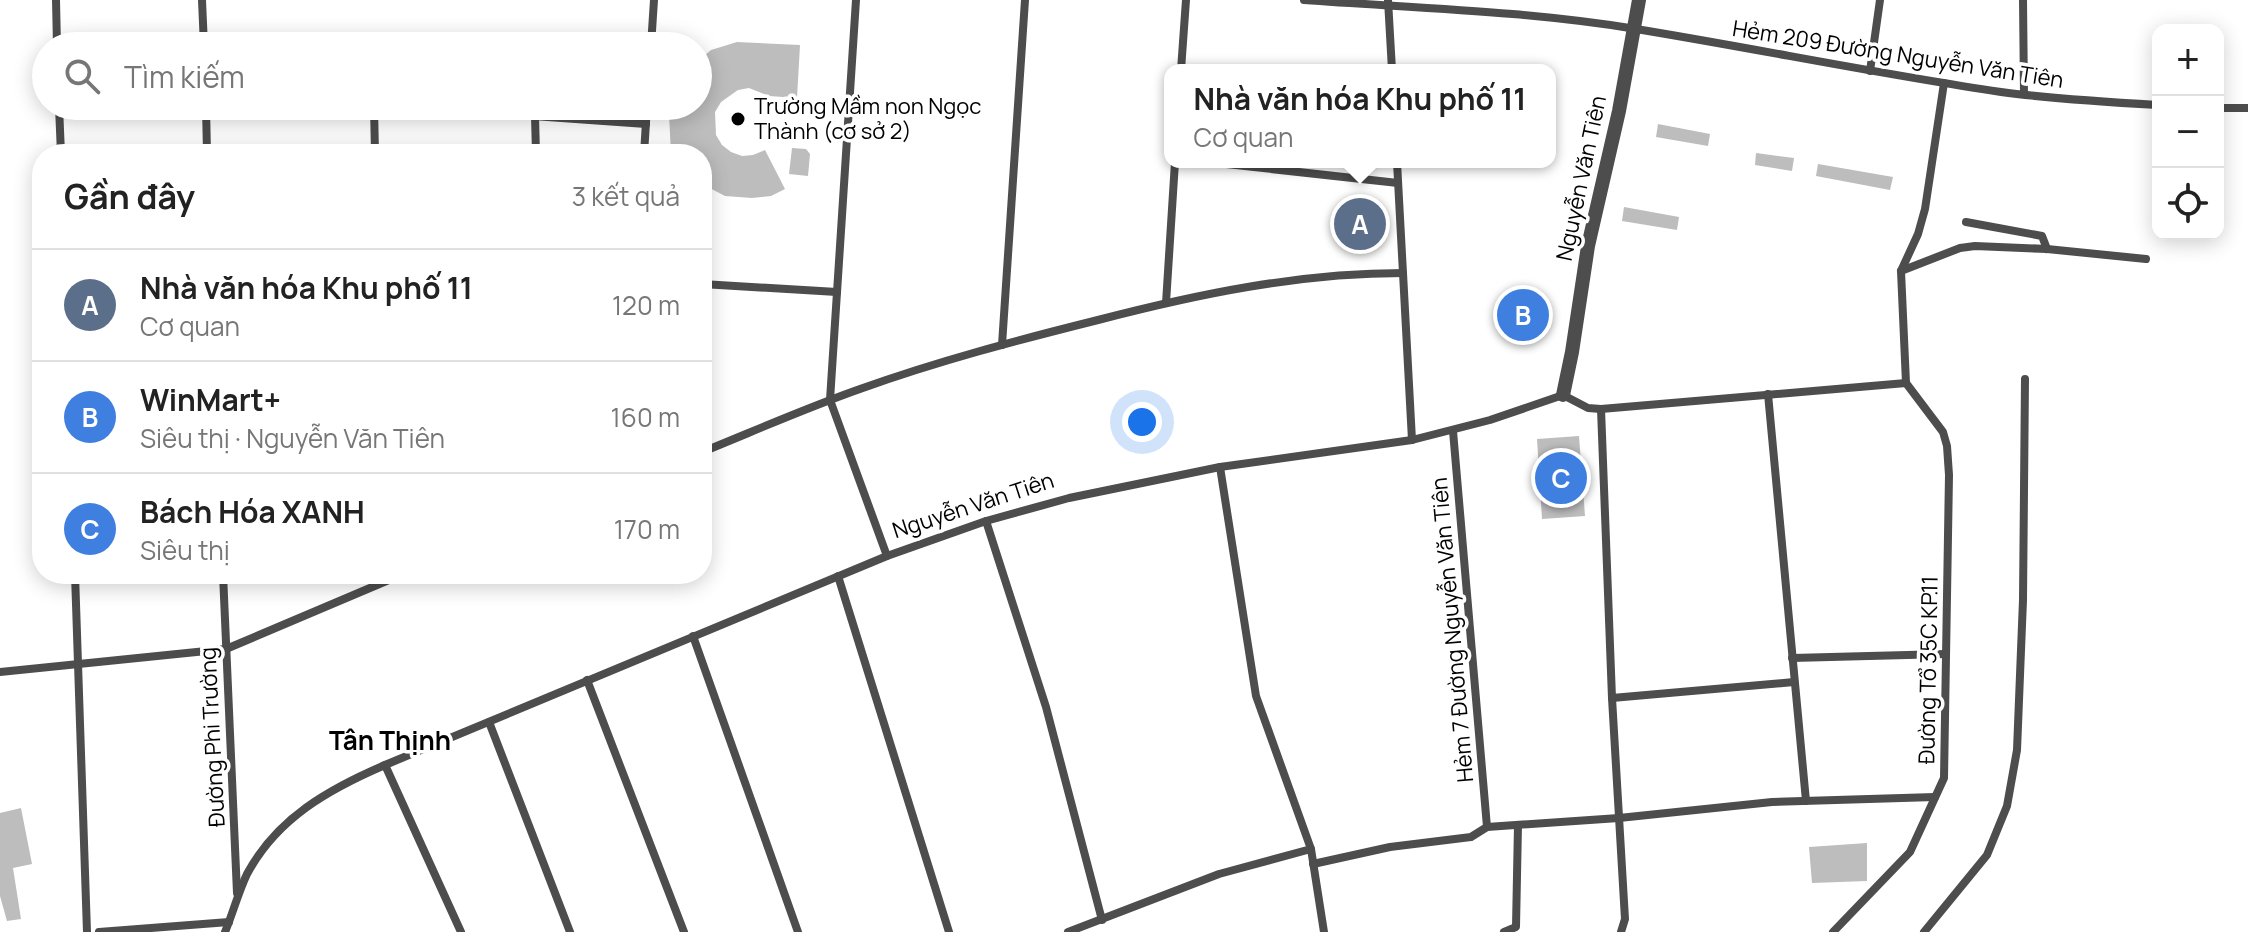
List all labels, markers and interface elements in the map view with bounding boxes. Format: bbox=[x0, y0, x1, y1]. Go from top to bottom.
street label: Hẻm 209 Đường Nguyễn Văn Tiên bbox=[1730, 13, 2066, 95]
map controls bbox=[2152, 24, 2224, 240]
button: + bbox=[2152, 24, 2224, 96]
search box bbox=[32, 32, 712, 120]
icon: search bbox=[60, 54, 104, 98]
text: Tìm kiếm bbox=[124, 56, 245, 97]
popup bbox=[1164, 64, 1556, 168]
text: Nhà văn hóa Khu phố 11 bbox=[1194, 78, 1526, 119]
place label: Trường Mầm non Ngọc Thành (cơ sở 2) bbox=[754, 91, 981, 146]
street label: Nguyễn Văn Tiên bbox=[1549, 93, 1613, 263]
button: − bbox=[2152, 96, 2224, 168]
marker: Trường Mầm non Ngọc Thành (cơ sở 2) bbox=[729, 110, 747, 128]
text: Cơ quan bbox=[1194, 119, 1293, 155]
button: locate bbox=[2152, 168, 2224, 240]
text: Gần đây bbox=[64, 173, 195, 219]
text: 3 kết quả bbox=[572, 178, 680, 214]
pin: A bbox=[1334, 194, 1386, 254]
text: Nhà văn hóa Khu phố 11 bbox=[140, 267, 473, 308]
pin: B bbox=[1497, 285, 1549, 345]
text: A bbox=[81, 287, 99, 323]
text: 120 m bbox=[612, 287, 680, 323]
text: Cơ quan bbox=[140, 308, 240, 344]
text: WinMart+ bbox=[140, 379, 281, 420]
text: B bbox=[82, 399, 98, 435]
text: 160 m bbox=[611, 399, 680, 435]
your location bbox=[1122, 402, 1162, 442]
text: Siêu thị · Nguyễn Văn Tiên bbox=[140, 420, 445, 456]
pin: C bbox=[1535, 448, 1587, 508]
street label: Nguyễn Văn Tiên bbox=[888, 465, 1058, 545]
street label: Hẻm 7 Đường Nguyễn Văn Tiên bbox=[1424, 476, 1480, 784]
text: Bách Hóa XANH bbox=[140, 491, 365, 532]
text: C bbox=[80, 511, 100, 547]
text: 170 m bbox=[614, 511, 680, 547]
text: Siêu thị bbox=[140, 532, 230, 568]
street label: Đường Tổ 35C KP.11 bbox=[1911, 576, 1945, 764]
street label: Đường Phi Trường bbox=[192, 646, 232, 828]
district label: Tân Thịnh bbox=[329, 722, 451, 758]

